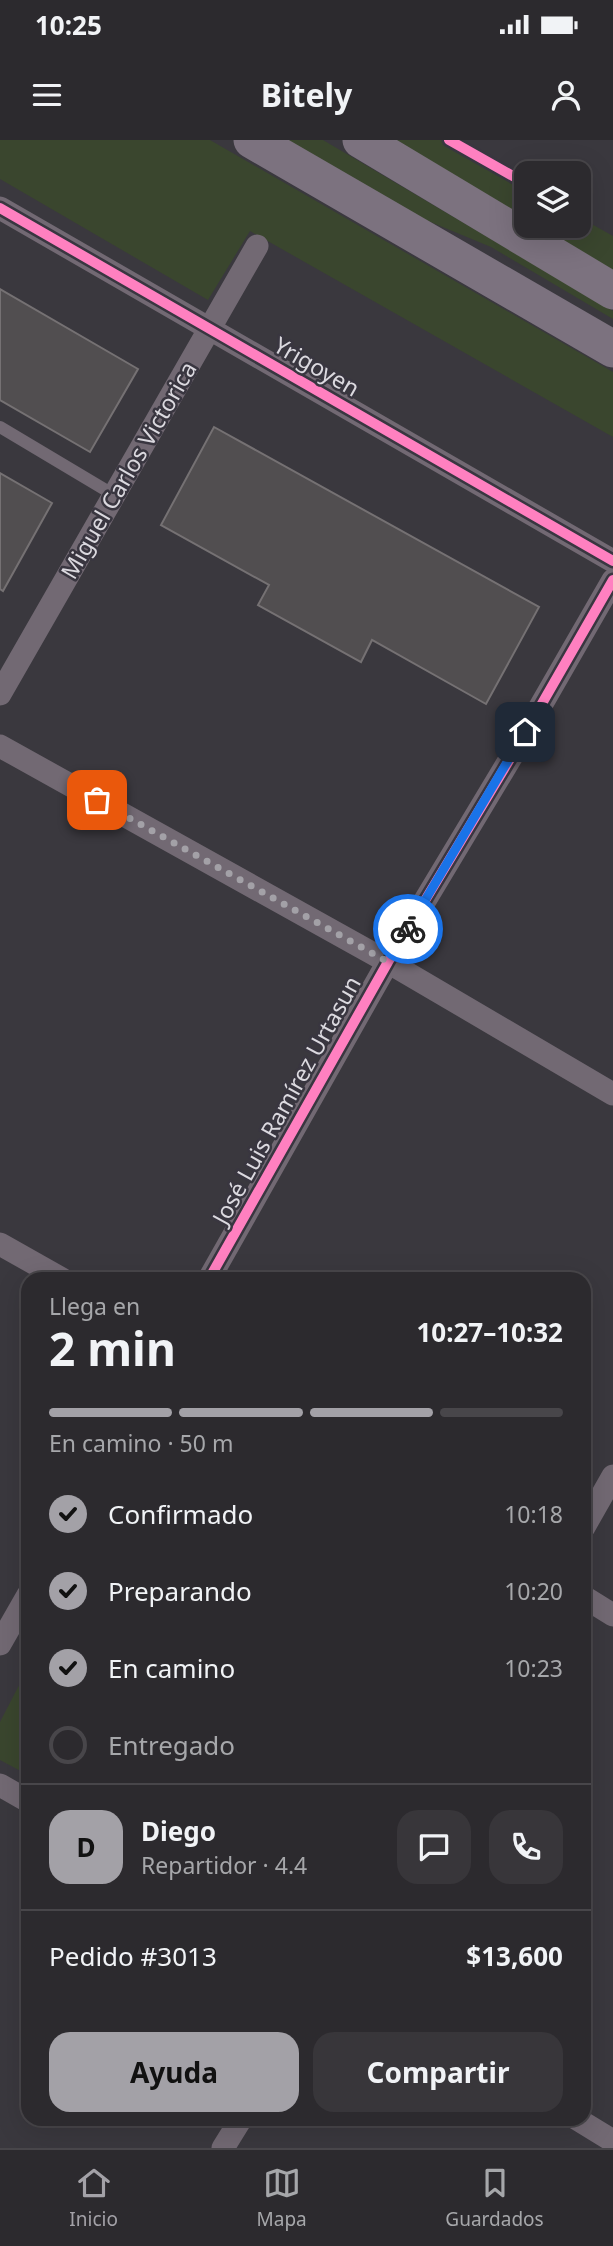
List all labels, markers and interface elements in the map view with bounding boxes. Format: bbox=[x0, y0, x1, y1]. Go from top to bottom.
text: 10:25 bbox=[35, 7, 102, 43]
text: Bitely bbox=[261, 73, 352, 116]
icon: menu bbox=[28, 76, 66, 114]
icon: person bbox=[547, 76, 585, 114]
map controls bbox=[514, 161, 591, 238]
button: layers bbox=[514, 161, 591, 238]
street label: Yrigoyen bbox=[268, 329, 366, 403]
street label: Miguel Carlos Victorica bbox=[53, 355, 203, 585]
pin bbox=[495, 702, 555, 762]
icon: home bbox=[506, 713, 544, 751]
pin bbox=[67, 770, 127, 830]
icon: bag bbox=[78, 781, 116, 819]
courier bbox=[373, 894, 443, 964]
icon: bike bbox=[389, 910, 427, 948]
street label: José Luis Ramírez Urtasun bbox=[203, 970, 368, 1232]
text: Llega en bbox=[49, 1290, 140, 1322]
text: 10:27–10:32 bbox=[416, 1314, 563, 1350]
text: 2 min bbox=[49, 1317, 176, 1379]
text: En camino · 50 m bbox=[49, 1427, 233, 1459]
icon: check bbox=[49, 1495, 87, 1533]
text: Confirmado bbox=[108, 1496, 253, 1532]
text: 10:18 bbox=[504, 1498, 563, 1530]
icon: check bbox=[49, 1572, 87, 1610]
text: Preparando bbox=[108, 1573, 252, 1609]
text: 10:20 bbox=[504, 1575, 563, 1607]
icon: check bbox=[49, 1649, 87, 1687]
text: En camino bbox=[108, 1650, 235, 1686]
text: 10:23 bbox=[504, 1652, 563, 1684]
text: Entregado bbox=[108, 1727, 235, 1763]
button: chat bbox=[397, 1810, 471, 1884]
button: phone bbox=[489, 1810, 563, 1884]
text: Diego bbox=[141, 1813, 216, 1849]
text: D bbox=[76, 1829, 96, 1865]
text: Repartidor · 4.4 bbox=[141, 1849, 307, 1881]
text: Pedido #3013 bbox=[49, 1938, 217, 1974]
text: $13,600 bbox=[466, 1938, 563, 1974]
button: Ayuda bbox=[49, 2032, 299, 2112]
button: Compartir bbox=[313, 2032, 563, 2112]
tab: Inicio bbox=[69, 2164, 118, 2232]
tab: Mapa bbox=[257, 2164, 307, 2232]
tab: Guardados bbox=[445, 2164, 544, 2232]

